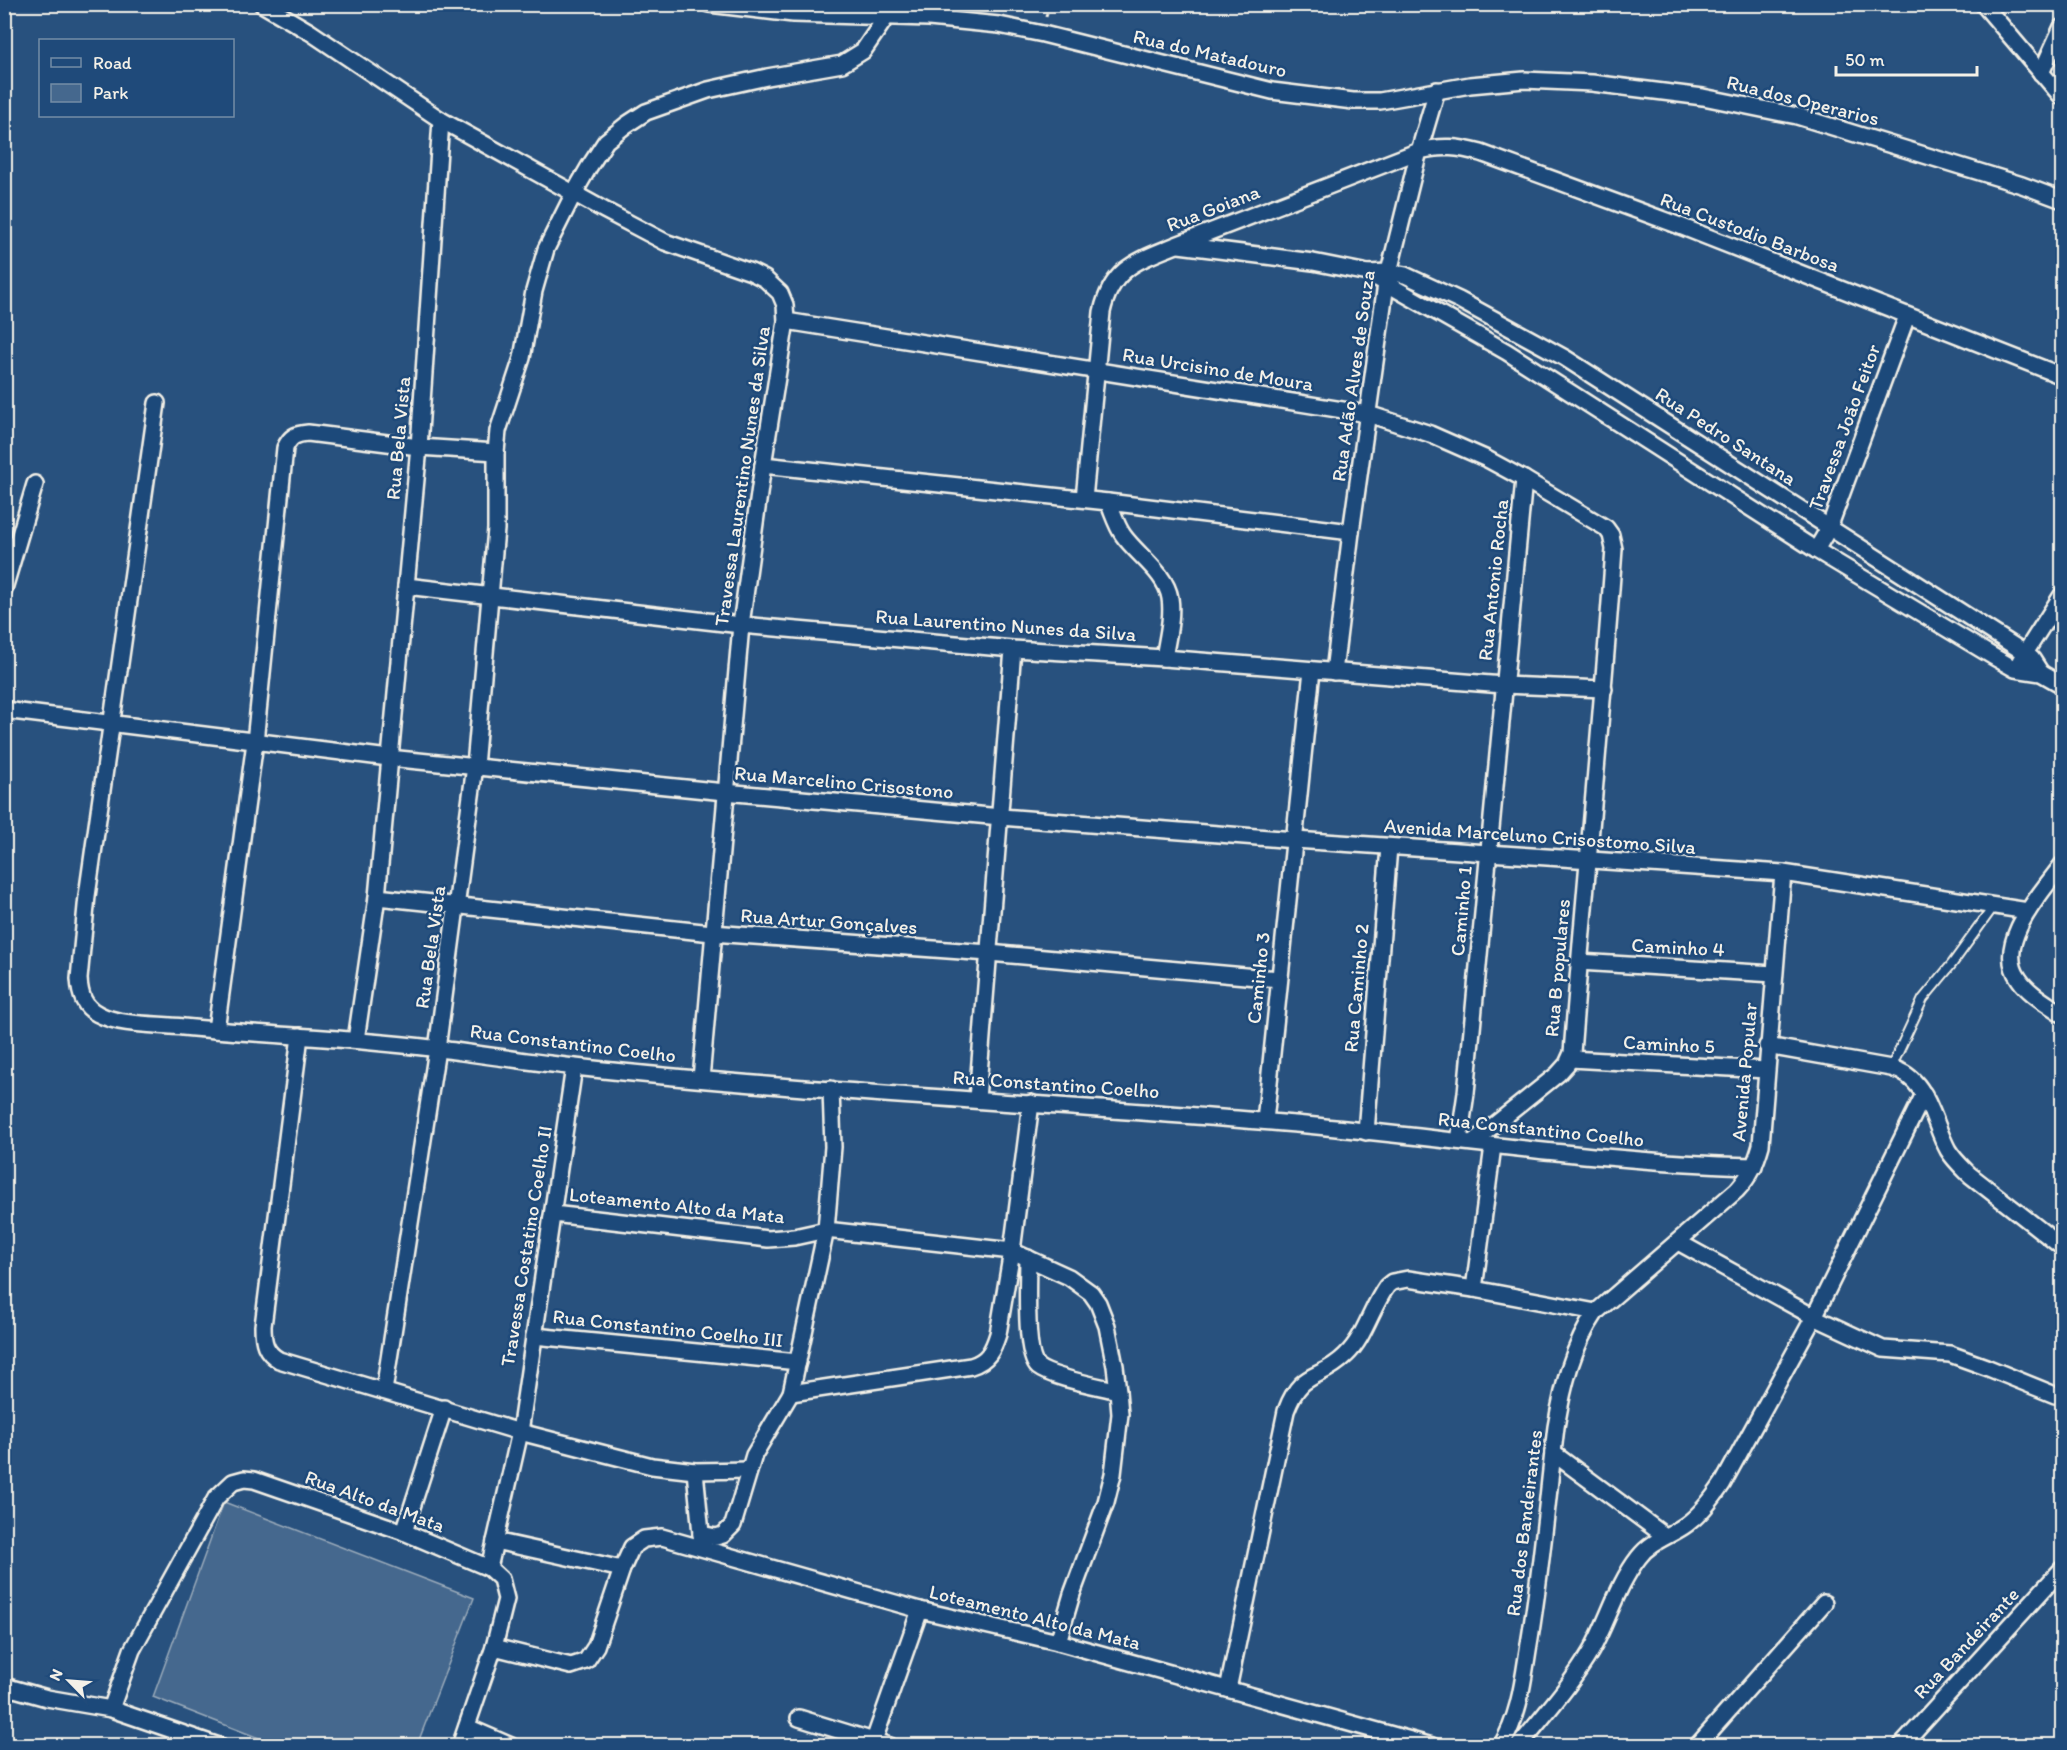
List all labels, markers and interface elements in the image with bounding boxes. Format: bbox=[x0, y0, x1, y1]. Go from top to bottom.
street label: Rua do Matadouro bbox=[1131, 24, 1289, 82]
legend bbox=[39, 39, 234, 117]
scale bar bbox=[1836, 39, 1977, 77]
text: 50 m bbox=[1845, 49, 1885, 71]
text: Road bbox=[93, 52, 132, 74]
street label: Rua dos Operarios bbox=[1724, 69, 1882, 131]
text: Park bbox=[93, 82, 128, 104]
street label: Rua Goiana bbox=[1163, 179, 1264, 237]
street label: Rua Custodio Barbosa bbox=[1657, 187, 1844, 277]
street label: Rua Adão Alves de Souza bbox=[1326, 269, 1380, 483]
street label: Travessa Laurentino Nunes da Silva bbox=[709, 324, 775, 628]
street label: Travessa João Feitor bbox=[1803, 340, 1885, 513]
street label: Rua Urcisino de Moura bbox=[1121, 342, 1316, 396]
street label: Rua Bela Vista bbox=[381, 375, 415, 501]
street label: Rua Pedro Santana bbox=[1651, 381, 1801, 491]
street label: Rua Antonio Rocha bbox=[1473, 497, 1513, 662]
street label: Rua Laurentino Nunes da Silva bbox=[875, 604, 1138, 646]
street label: Rua Marcelino Crisostono bbox=[733, 760, 955, 804]
street label: Avenida Marceluno Crisostomo Silva bbox=[1383, 813, 1697, 859]
street label: Caminho 1 bbox=[1445, 865, 1477, 957]
street label: Rua Bela Vista bbox=[409, 883, 451, 1010]
street label: Rua B populares bbox=[1539, 898, 1575, 1038]
street label: Rua Artur Gonçalves bbox=[740, 903, 918, 939]
street label: Rua Caminho 2 bbox=[1338, 922, 1374, 1053]
street label: Caminho 3 bbox=[1241, 931, 1275, 1025]
street label: Caminho 4 bbox=[1631, 933, 1725, 961]
street label: Avenida Popular bbox=[1726, 1001, 1762, 1142]
street label: Rua Constantino Coelho bbox=[469, 1018, 677, 1068]
street label: Caminho 5 bbox=[1623, 1030, 1715, 1058]
street label: Rua Constantino Coelho bbox=[952, 1065, 1160, 1103]
street label: Rua Constantino Coelho bbox=[1437, 1106, 1645, 1152]
street label: Travessa Costatino Coelho II bbox=[495, 1124, 557, 1368]
street label: Loteamento Alto da Mata bbox=[568, 1182, 787, 1228]
street label: Rua Constantino Coelho III bbox=[551, 1304, 785, 1352]
street label: Rua dos Bandeirantes bbox=[1501, 1428, 1547, 1618]
street label: Rua Alto da Mata bbox=[302, 1465, 449, 1538]
street label: Loteamento Alto da Mata bbox=[927, 1579, 1144, 1655]
street label: Rua Bandeirante bbox=[1908, 1582, 2024, 1704]
north arrow bbox=[39, 1651, 99, 1711]
text: N bbox=[45, 1666, 67, 1684]

